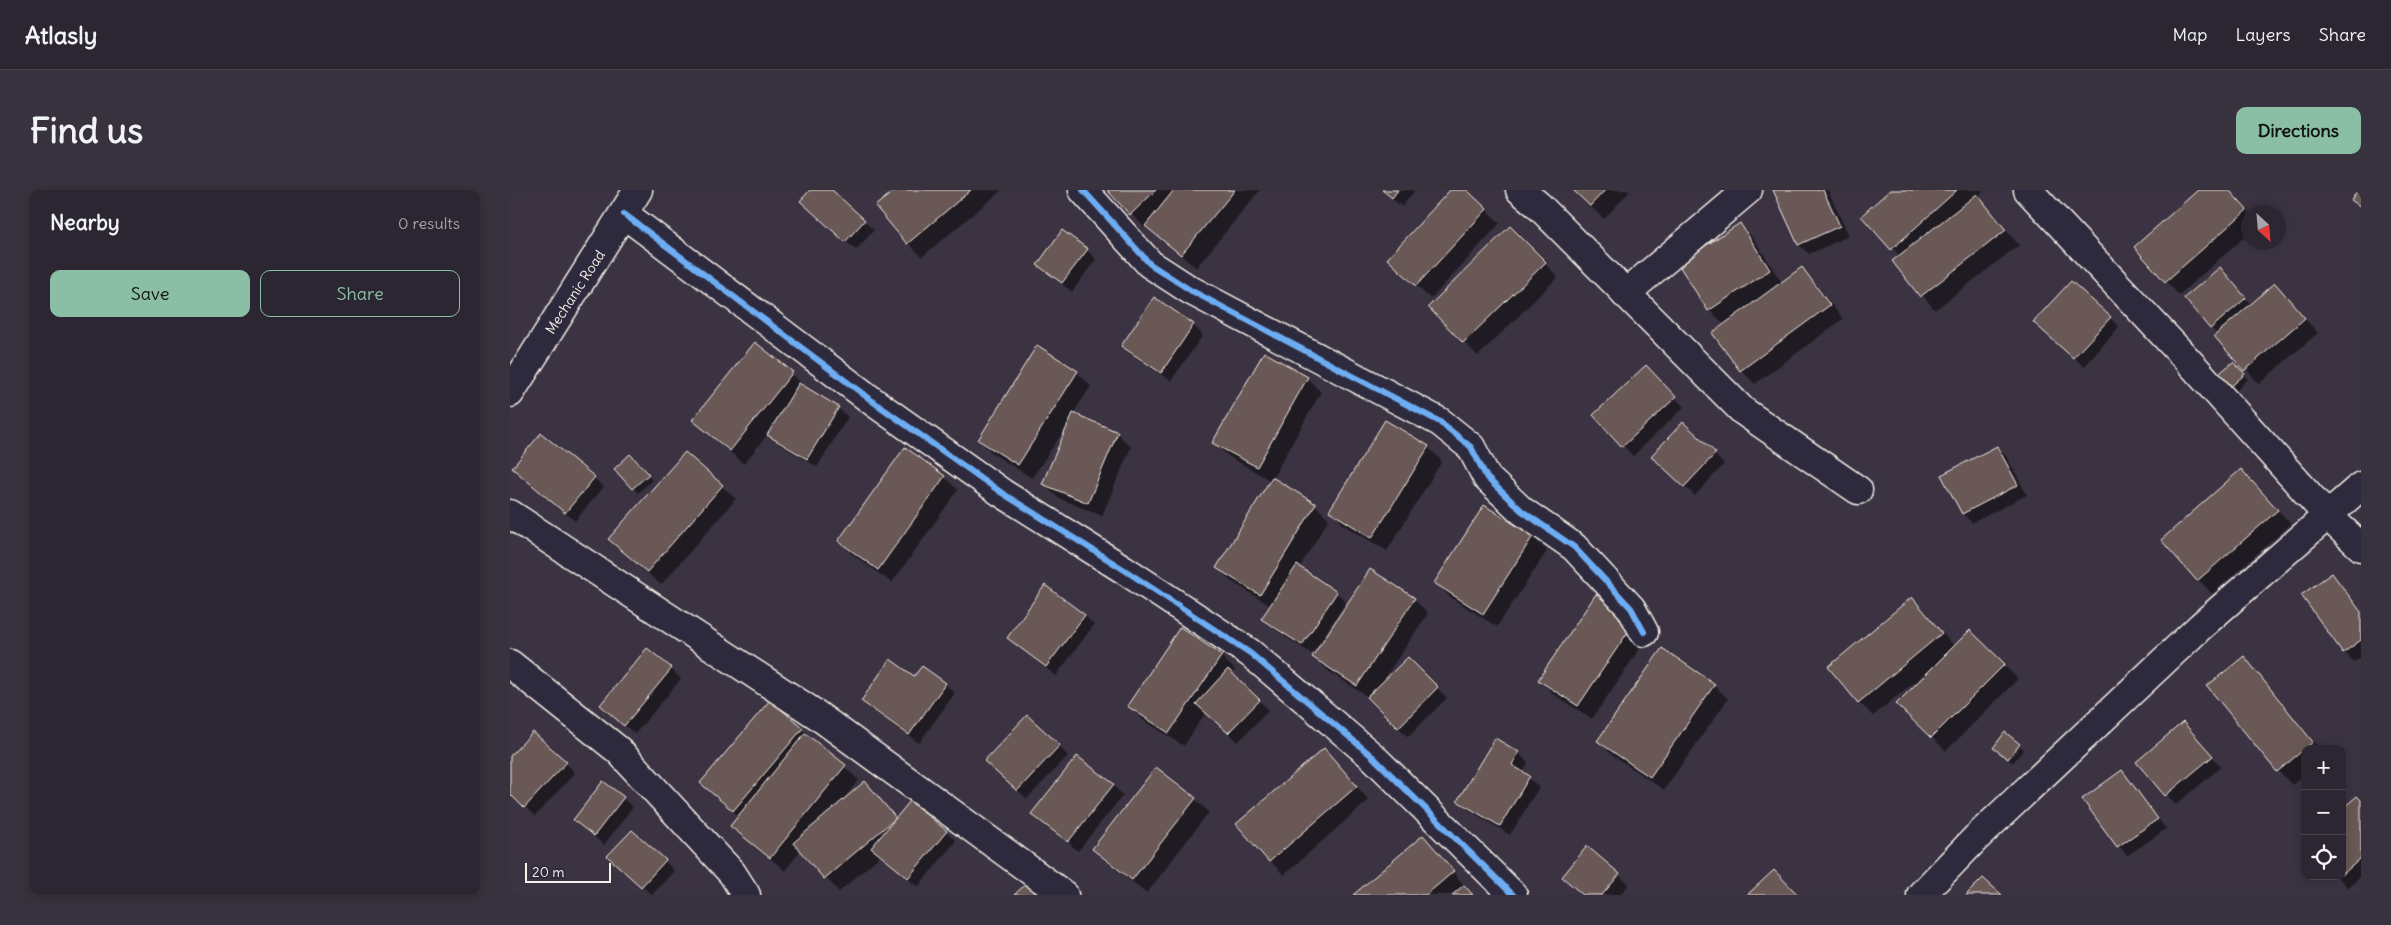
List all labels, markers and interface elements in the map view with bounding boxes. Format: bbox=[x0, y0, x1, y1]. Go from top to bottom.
text: Atlasly bbox=[25, 20, 97, 50]
text: Map bbox=[2172, 23, 2207, 46]
text: Layers bbox=[2235, 23, 2291, 46]
text: Share bbox=[2319, 23, 2366, 46]
button: Directions bbox=[2236, 107, 2361, 154]
text: Find us bbox=[30, 108, 143, 152]
north arrow bbox=[2241, 205, 2286, 250]
text: Nearby bbox=[50, 209, 120, 236]
text: 0 results bbox=[398, 213, 460, 233]
street label: Mechanic Road bbox=[541, 247, 609, 337]
button: Save bbox=[50, 270, 250, 317]
button: Share bbox=[260, 270, 460, 317]
map controls bbox=[2301, 745, 2346, 880]
button: + bbox=[2301, 745, 2346, 790]
button: − bbox=[2301, 790, 2346, 835]
button: locate bbox=[2301, 835, 2346, 880]
scale bar bbox=[525, 860, 611, 883]
text: 20 m bbox=[532, 863, 565, 881]

